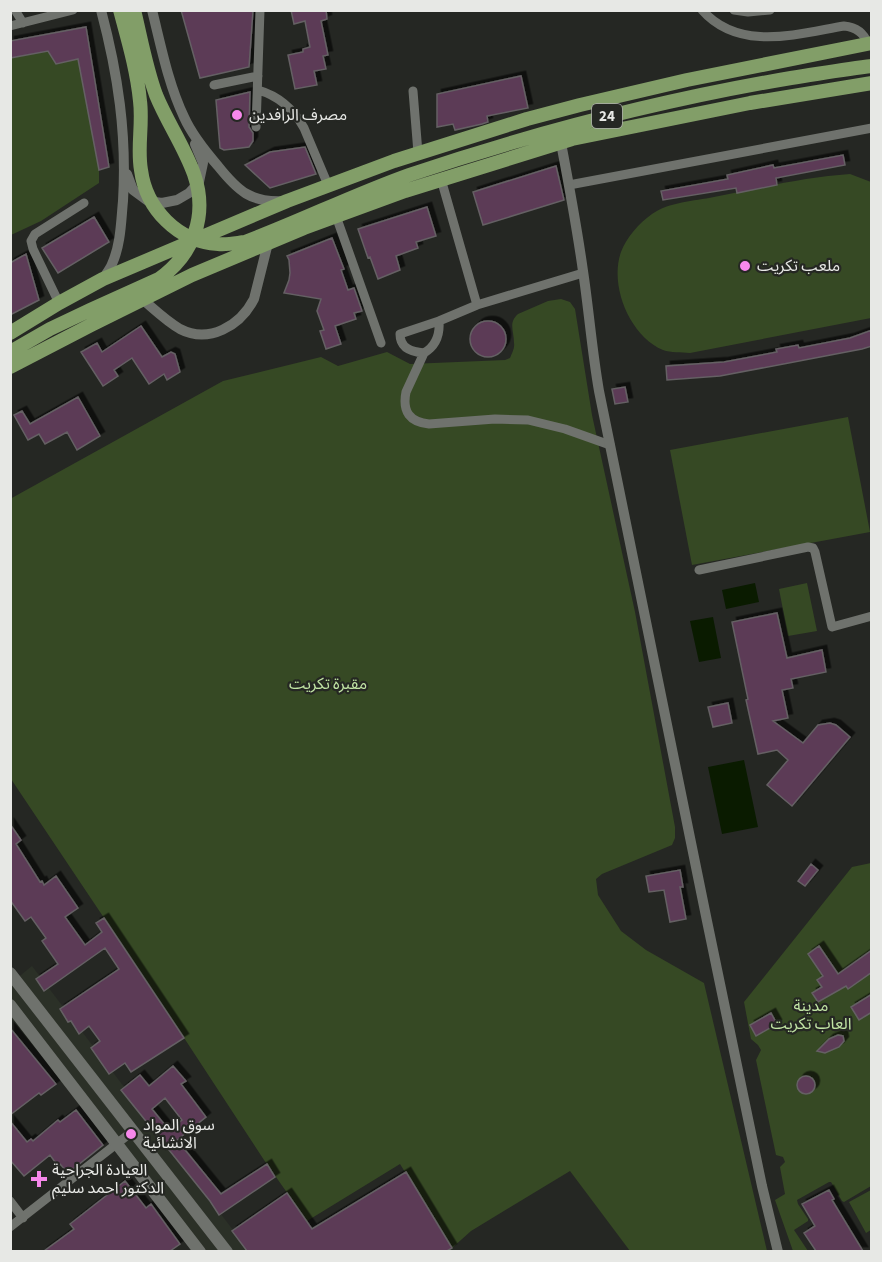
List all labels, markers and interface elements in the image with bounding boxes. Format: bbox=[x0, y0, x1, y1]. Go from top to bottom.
place label: مصرف الرافدين bbox=[249, 104, 347, 126]
road number: 24 bbox=[592, 104, 622, 128]
marker: مصرف الرافدين bbox=[230, 108, 244, 122]
place label: ملعب تكريت bbox=[757, 255, 840, 277]
marker: ملعب تكريت bbox=[738, 259, 752, 273]
park label: مقبرة تكريت bbox=[289, 673, 367, 695]
park label: مدينة العاب تكريت bbox=[770, 995, 852, 1035]
place label: سوق المواد الانشائية bbox=[143, 1114, 215, 1154]
marker: سوق المواد الانشائية bbox=[124, 1127, 138, 1141]
place label: العيادة الجراحية الدكتور احمد سليم bbox=[52, 1159, 164, 1200]
marker: العيادة الجراحية الدكتور احمد سليم bbox=[30, 1170, 48, 1188]

